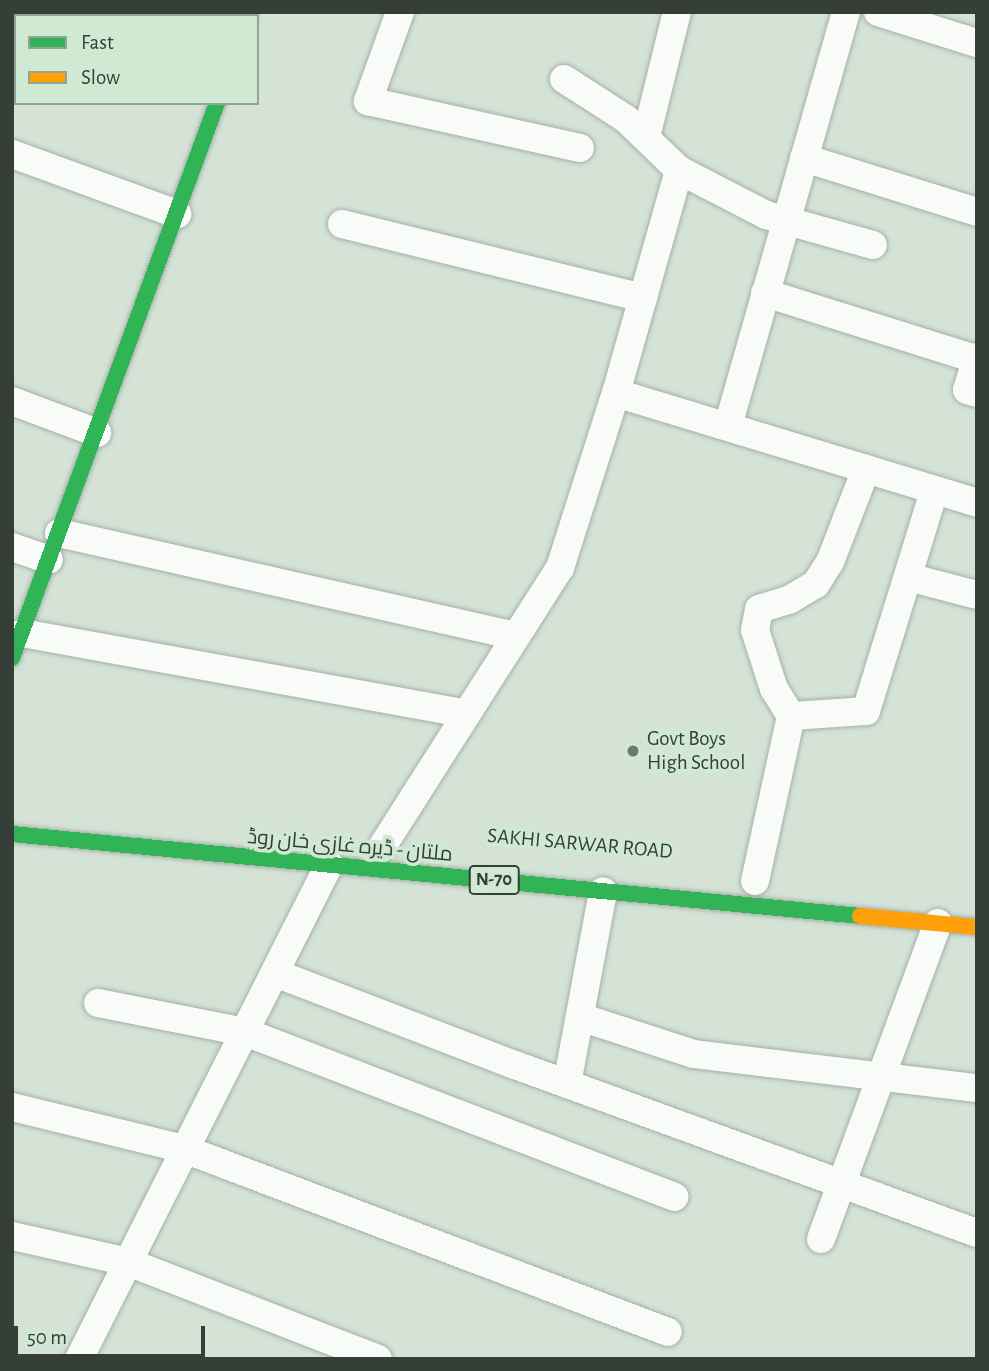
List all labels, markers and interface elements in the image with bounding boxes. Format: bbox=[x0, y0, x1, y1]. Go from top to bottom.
legend bbox=[14, 14, 259, 105]
text: Fast bbox=[81, 32, 114, 53]
text: Slow bbox=[81, 67, 120, 88]
place label: Govt Boys High School bbox=[647, 726, 745, 776]
marker: Govt Boys High School bbox=[625, 743, 641, 759]
street label: SAKHI SARWAR ROAD bbox=[486, 823, 674, 865]
street label: ملتان - ڈیرہ غازی خان روڈ bbox=[246, 824, 454, 868]
road number: N-70 bbox=[468, 864, 520, 895]
scale bar bbox=[18, 1312, 208, 1356]
text: 50 m bbox=[27, 1327, 67, 1348]

